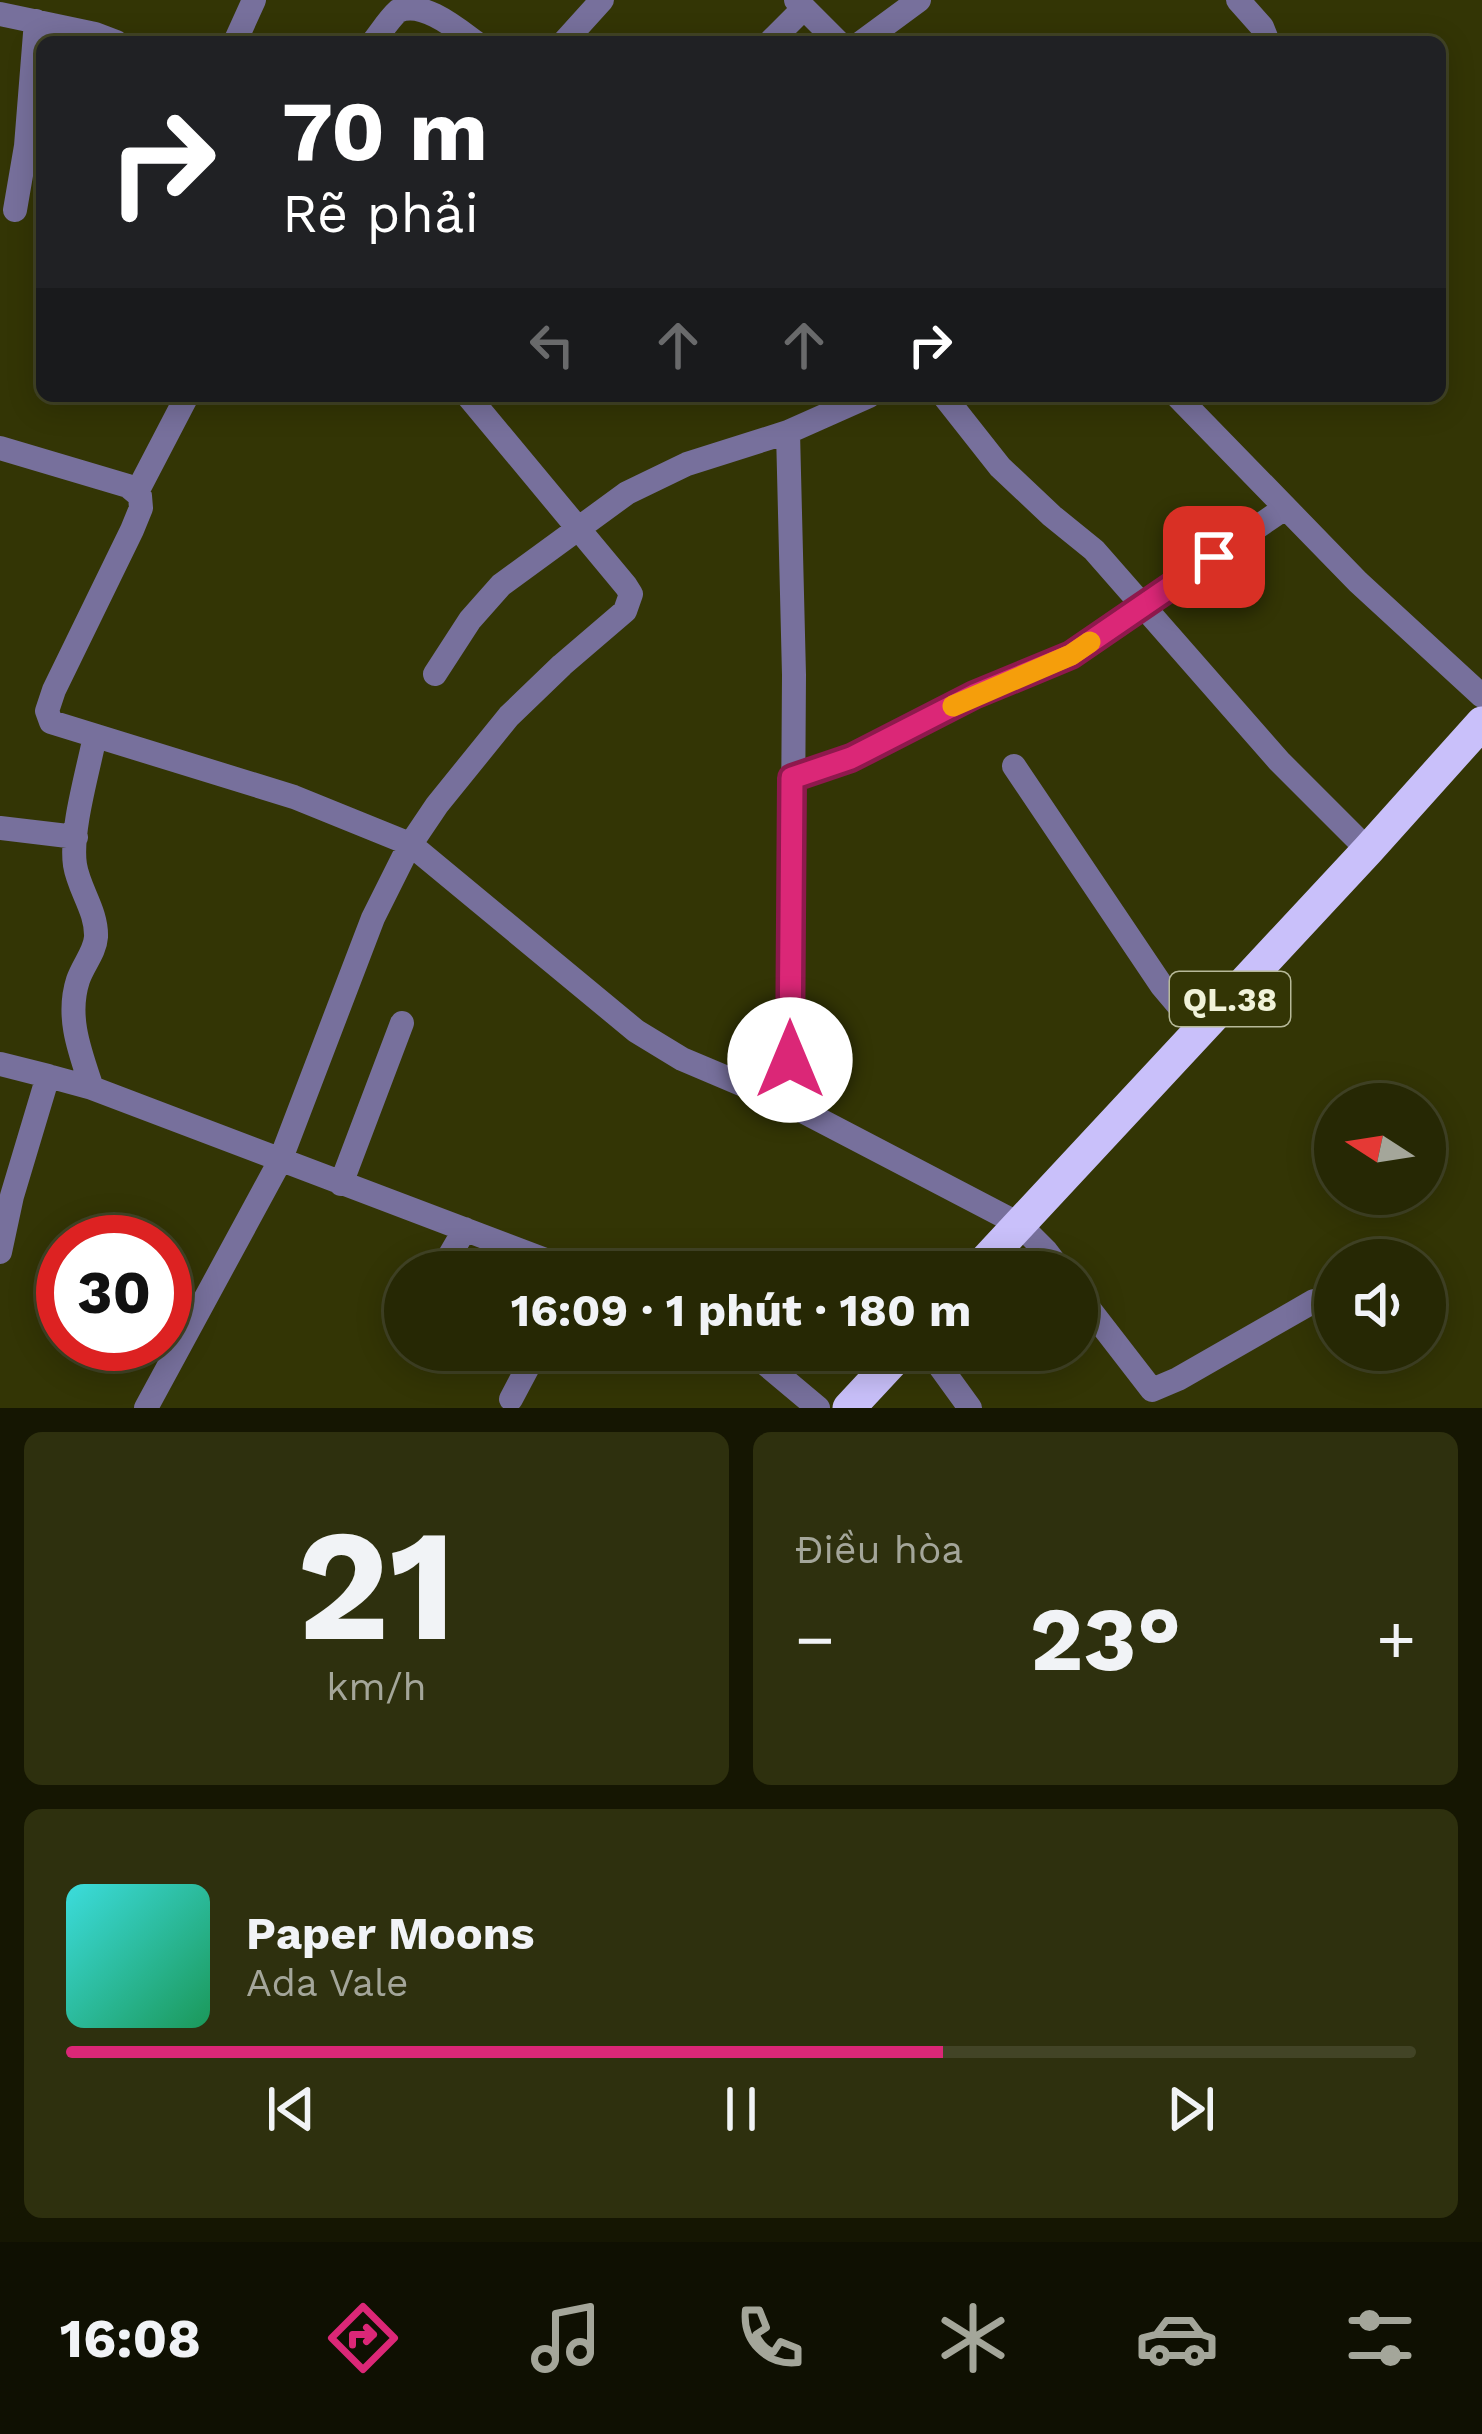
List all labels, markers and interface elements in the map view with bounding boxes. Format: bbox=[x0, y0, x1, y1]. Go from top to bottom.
text: 70 m bbox=[282, 82, 488, 180]
icon: right bbox=[84, 84, 240, 240]
text: Rẽ phải bbox=[282, 182, 479, 245]
icon: left bbox=[519, 312, 585, 378]
icon: ahead bbox=[645, 312, 711, 378]
icon: ahead bbox=[771, 312, 837, 378]
icon: right bbox=[897, 312, 963, 378]
pin bbox=[1163, 506, 1265, 608]
icon: arrive bbox=[1181, 524, 1247, 590]
road number: QL.38 bbox=[1170, 972, 1290, 1026]
position arrow bbox=[727, 997, 853, 1123]
north arrow bbox=[1314, 1083, 1446, 1215]
map controls bbox=[1314, 1083, 1446, 1371]
speed limit sign: 30 bbox=[36, 1215, 192, 1371]
button: sound bbox=[1314, 1239, 1446, 1371]
text: 16:09 · 1 phút · 180 m bbox=[511, 1284, 971, 1337]
text: 21 bbox=[296, 1494, 457, 1677]
text: Điều hòa bbox=[795, 1527, 963, 1572]
text: 23° bbox=[1030, 1586, 1181, 1692]
text: − bbox=[795, 1601, 835, 1678]
text: + bbox=[1376, 1601, 1416, 1678]
text: km/h bbox=[326, 1664, 427, 1709]
text: Paper Moons bbox=[246, 1907, 535, 1960]
text: Ada Vale bbox=[246, 1960, 408, 2005]
icon: previous bbox=[258, 2076, 324, 2142]
icon: pause bbox=[708, 2076, 774, 2142]
icon: next bbox=[1158, 2076, 1224, 2142]
icon: directions bbox=[321, 2296, 405, 2380]
icon: music bbox=[524, 2296, 608, 2380]
icon: phone bbox=[728, 2296, 812, 2380]
icon: climate bbox=[931, 2296, 1015, 2380]
icon: car bbox=[1135, 2296, 1219, 2380]
icon: filters bbox=[1338, 2296, 1422, 2380]
text: 16:08 bbox=[60, 2307, 201, 2370]

